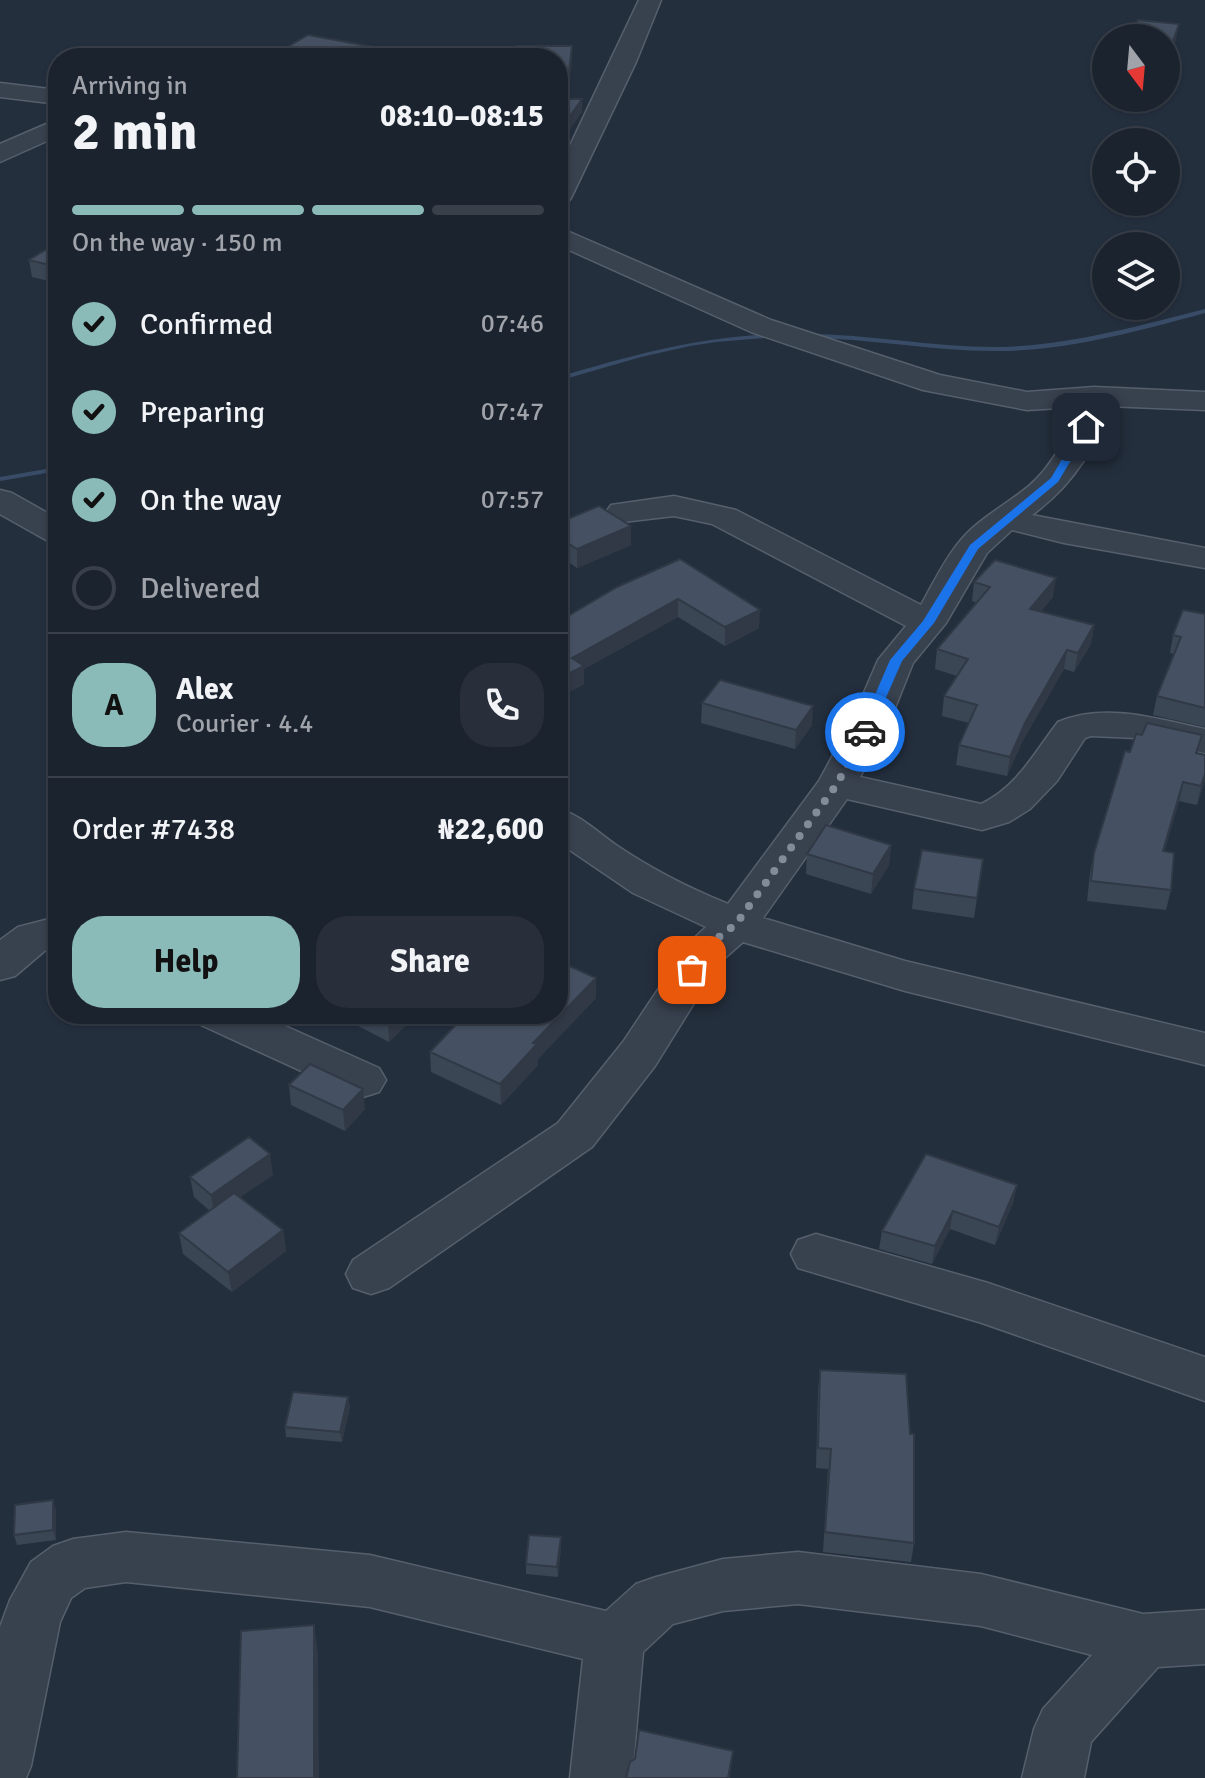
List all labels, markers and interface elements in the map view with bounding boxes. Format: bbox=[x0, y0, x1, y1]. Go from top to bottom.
north arrow bbox=[1092, 24, 1180, 112]
map controls bbox=[1092, 24, 1180, 320]
text: Arriving in bbox=[72, 70, 188, 102]
text: 08:10–08:15 bbox=[380, 98, 544, 135]
text: 2 min bbox=[72, 100, 198, 164]
button: locate bbox=[1092, 128, 1180, 216]
text: On the way · 150 m bbox=[72, 227, 282, 259]
button: layers bbox=[1092, 232, 1180, 320]
icon: check bbox=[72, 302, 116, 346]
text: Confirmed bbox=[140, 306, 273, 343]
text: 07:46 bbox=[481, 308, 544, 340]
icon: check bbox=[72, 390, 116, 434]
pin bbox=[1052, 393, 1120, 461]
text: Preparing bbox=[140, 394, 265, 431]
text: 07:47 bbox=[481, 396, 544, 428]
icon: home bbox=[1064, 405, 1108, 449]
icon: check bbox=[72, 478, 116, 522]
text: On the way bbox=[140, 482, 281, 519]
text: 07:57 bbox=[481, 484, 544, 516]
text: Delivered bbox=[140, 570, 261, 607]
button: phone bbox=[460, 663, 544, 747]
text: Alex bbox=[176, 671, 233, 708]
text: A bbox=[104, 687, 124, 724]
courier bbox=[825, 692, 905, 772]
text: Courier · 4.4 bbox=[176, 708, 313, 740]
icon: car bbox=[843, 710, 887, 754]
text: Order #7438 bbox=[72, 811, 235, 848]
text: ₦22,600 bbox=[438, 811, 544, 848]
button: Help bbox=[72, 916, 300, 1008]
button: Share bbox=[316, 916, 544, 1008]
pin bbox=[658, 936, 726, 1004]
icon: bag bbox=[670, 948, 714, 992]

